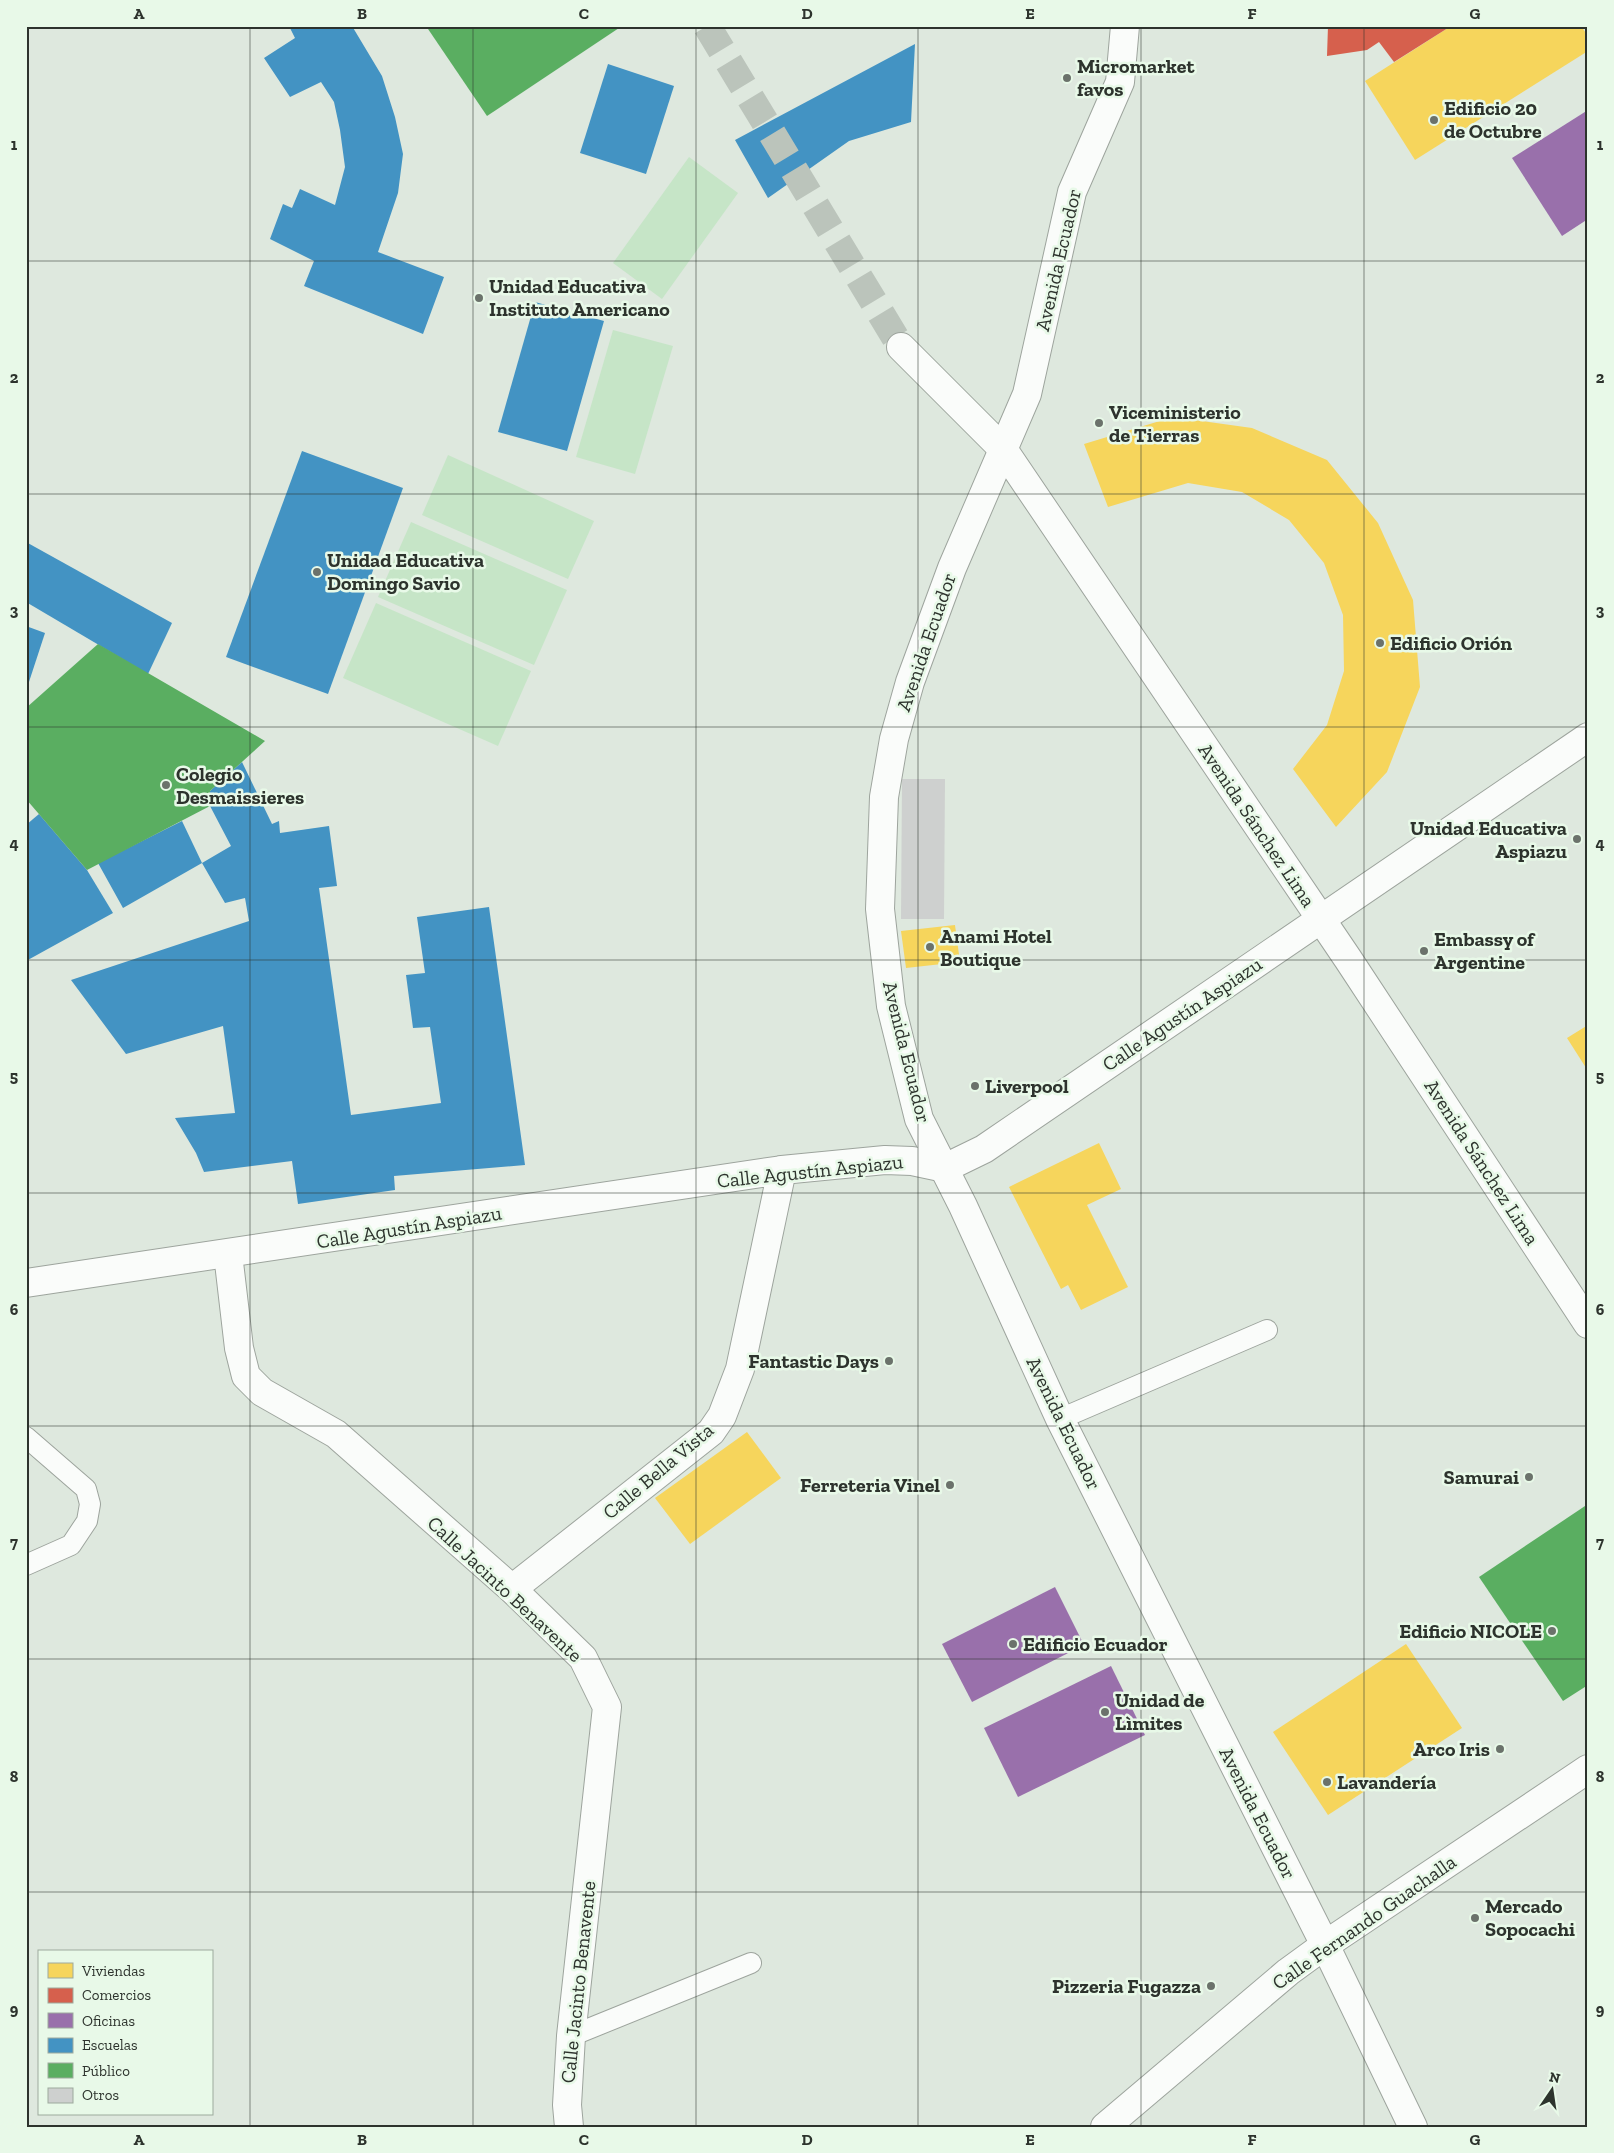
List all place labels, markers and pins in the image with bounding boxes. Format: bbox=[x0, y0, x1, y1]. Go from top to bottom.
place label: Micromarket favos bbox=[1077, 54, 1195, 101]
marker: Micromarket favos bbox=[1061, 72, 1073, 84]
place label: Edificio 20 de Octubre bbox=[1444, 96, 1542, 143]
marker: Edificio 20 de Octubre bbox=[1428, 114, 1440, 126]
place label: Unidad Educativa Instituto Americano bbox=[489, 274, 670, 321]
marker: Unidad Educativa Instituto Americano bbox=[473, 292, 485, 304]
place label: Viceministerio de Tierras bbox=[1109, 400, 1241, 447]
marker: Viceministerio de Tierras bbox=[1093, 417, 1105, 429]
place label: Unidad Educativa Domingo Savio bbox=[327, 548, 484, 595]
marker: Unidad Educativa Domingo Savio bbox=[311, 566, 323, 578]
place label: Edificio Orión bbox=[1390, 631, 1512, 655]
marker: Edificio Orión bbox=[1374, 637, 1386, 649]
place label: Colegio Desmaissieres bbox=[176, 762, 304, 809]
marker: Colegio Desmaissieres bbox=[160, 779, 172, 791]
place label: Unidad Educativa Aspiazu bbox=[1410, 816, 1567, 863]
marker: Unidad Educativa Aspiazu bbox=[1571, 833, 1583, 845]
place label: Anami Hotel Boutique bbox=[940, 924, 1052, 971]
place label: Embassy of Argentine bbox=[1434, 927, 1536, 974]
marker: Anami Hotel Boutique bbox=[924, 941, 936, 953]
marker: Embassy of Argentine bbox=[1418, 945, 1430, 957]
place label: Liverpool bbox=[985, 1074, 1069, 1098]
marker: Liverpool bbox=[969, 1080, 981, 1092]
place label: Fantastic Days bbox=[748, 1349, 879, 1373]
marker: Fantastic Days bbox=[883, 1355, 895, 1367]
place label: Samurai bbox=[1444, 1465, 1519, 1489]
marker: Samurai bbox=[1523, 1471, 1535, 1483]
place label: Ferreteria Vinel bbox=[800, 1473, 940, 1497]
marker: Ferreteria Vinel bbox=[944, 1479, 956, 1491]
place label: Edificio NICOLE bbox=[1399, 1619, 1542, 1643]
marker: Edificio NICOLE bbox=[1546, 1625, 1558, 1637]
place label: Edificio Ecuador bbox=[1023, 1632, 1168, 1656]
marker: Edificio Ecuador bbox=[1007, 1638, 1019, 1650]
place label: Unidad de Lìmites bbox=[1115, 1688, 1205, 1735]
marker: Unidad de Lìmites bbox=[1099, 1706, 1111, 1718]
place label: Arco Iris bbox=[1413, 1737, 1490, 1761]
marker: Arco Iris bbox=[1494, 1743, 1506, 1755]
place label: Lavandería bbox=[1337, 1770, 1436, 1794]
marker: Lavandería bbox=[1321, 1776, 1333, 1788]
place label: Mercado Sopocachi bbox=[1485, 1894, 1575, 1941]
marker: Mercado Sopocachi bbox=[1469, 1912, 1481, 1924]
place label: Pizzeria Fugazza bbox=[1052, 1974, 1201, 1998]
marker: Pizzeria Fugazza bbox=[1205, 1980, 1217, 1992]

